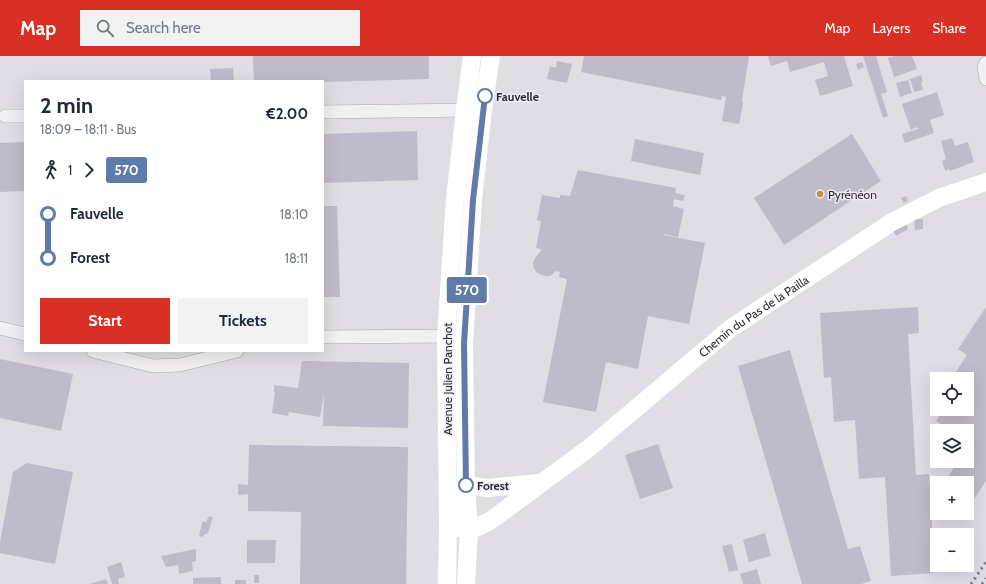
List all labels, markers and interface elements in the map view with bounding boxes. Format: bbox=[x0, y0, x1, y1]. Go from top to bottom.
search box bbox=[80, 10, 360, 46]
text: Map bbox=[20, 17, 56, 40]
icon: search bbox=[94, 17, 116, 39]
text: Search here bbox=[126, 19, 201, 37]
text: Map bbox=[825, 19, 850, 37]
text: Layers bbox=[872, 19, 910, 37]
text: Share bbox=[932, 19, 966, 37]
marker: Fauvelle bbox=[477, 88, 493, 104]
place label: Fauvelle bbox=[496, 89, 539, 104]
text: 2 min bbox=[40, 92, 93, 119]
text: €2.00 bbox=[266, 105, 308, 123]
text: 18:09 – 18:11 · Bus bbox=[40, 121, 136, 137]
icon: walk bbox=[40, 159, 62, 181]
icon: forward bbox=[78, 159, 100, 181]
text: 570 bbox=[114, 161, 139, 179]
text: 1 bbox=[68, 162, 72, 178]
place label: Pyrénéon bbox=[828, 187, 877, 202]
marker: Pyrénéon bbox=[815, 189, 825, 199]
text: Fauvelle bbox=[70, 205, 124, 223]
text: 18:10 bbox=[280, 206, 308, 222]
text: Forest bbox=[70, 249, 110, 267]
text: 18:11 bbox=[285, 250, 308, 266]
street label: Chemin du Pas de la Pailla bbox=[695, 271, 811, 360]
line badge: 570 bbox=[444, 277, 490, 303]
text: 570 bbox=[455, 281, 479, 299]
button: Start bbox=[40, 298, 170, 344]
button: Tickets bbox=[178, 298, 308, 344]
street label: Avenue Julien Panchot bbox=[440, 323, 455, 435]
map controls bbox=[930, 372, 974, 572]
button: locate bbox=[930, 372, 974, 416]
button: layers bbox=[930, 424, 974, 468]
button: + bbox=[930, 476, 974, 520]
marker: Forest bbox=[458, 477, 474, 493]
place label: Forest bbox=[477, 478, 509, 493]
button: − bbox=[930, 528, 974, 572]

